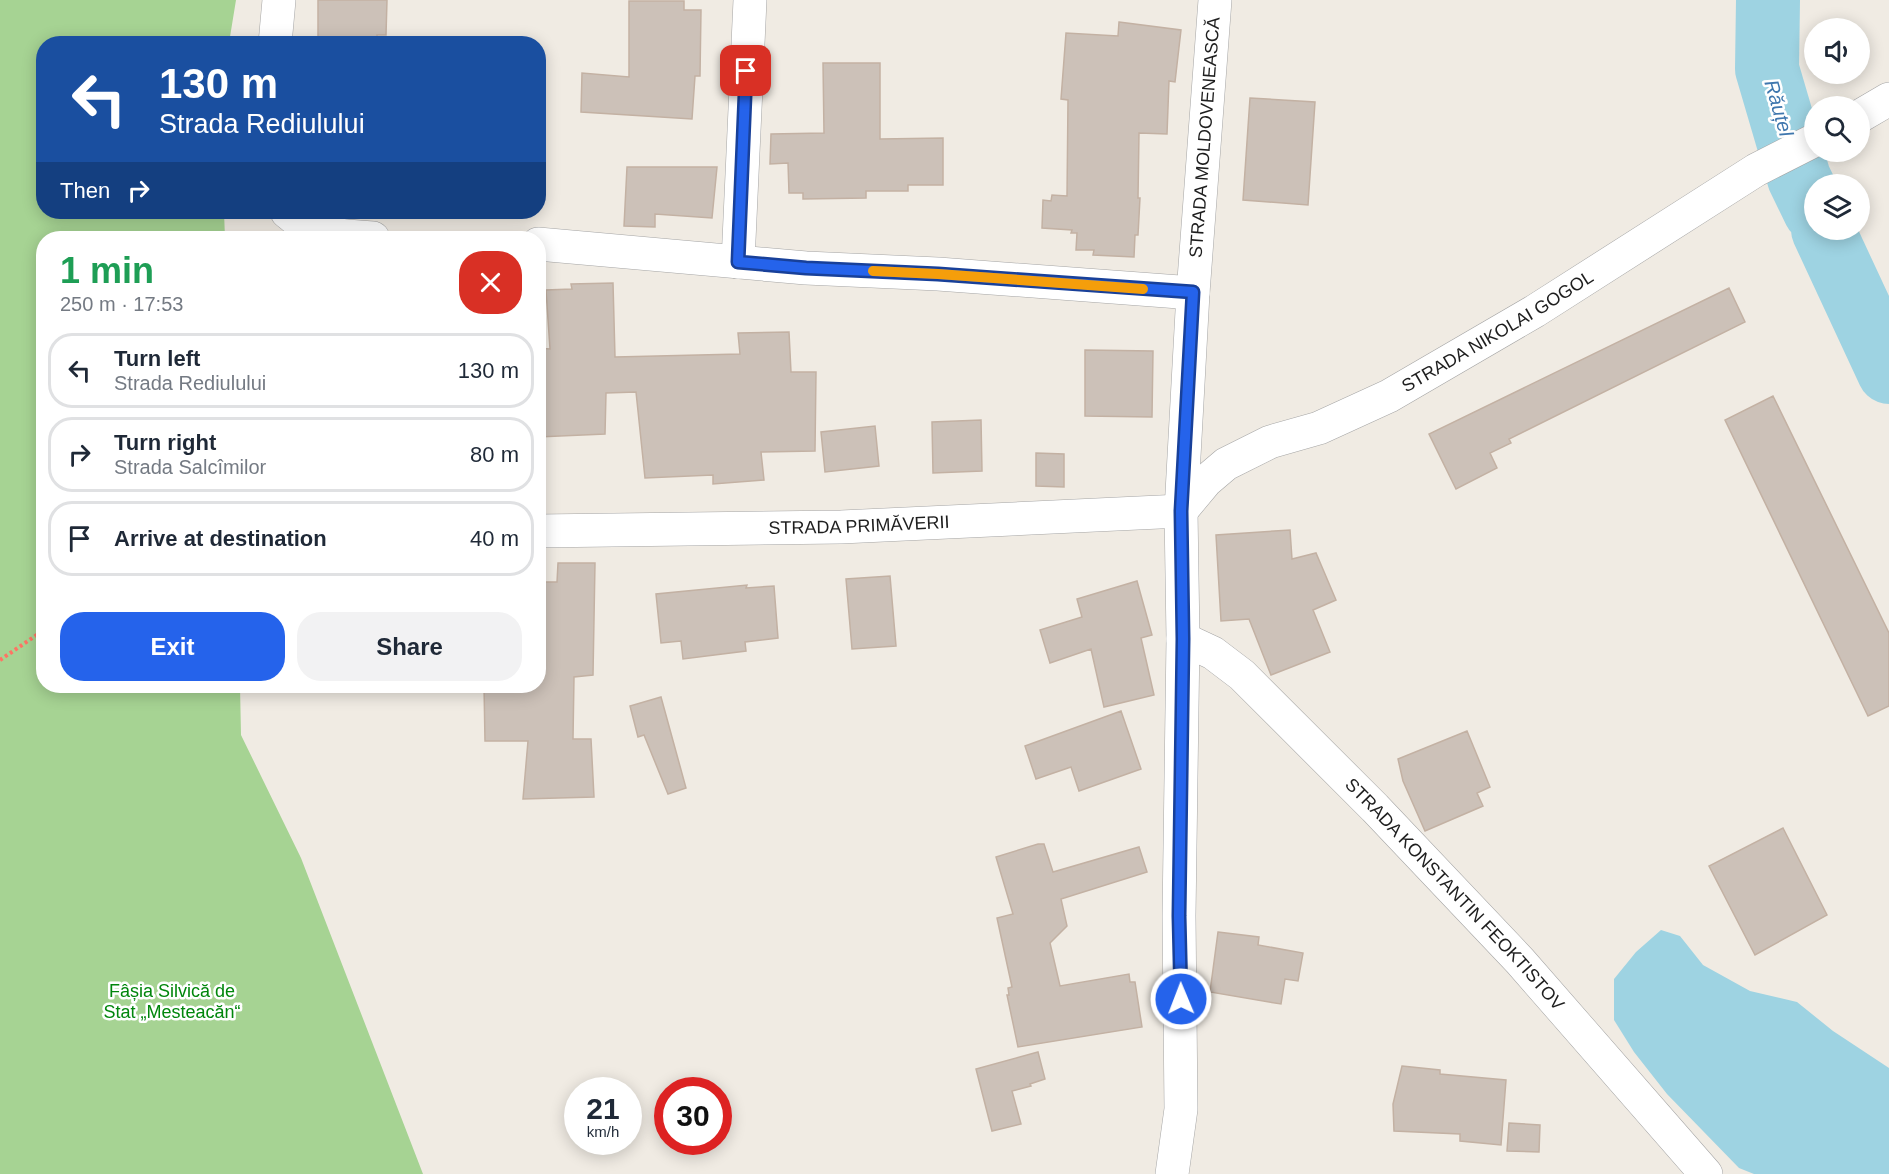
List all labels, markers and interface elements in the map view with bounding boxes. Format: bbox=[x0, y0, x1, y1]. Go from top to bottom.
street label: STRADA MOLDOVENEASCĂ bbox=[1186, 16, 1224, 258]
map controls bbox=[1804, 18, 1870, 240]
button: sound bbox=[1804, 18, 1870, 84]
pin bbox=[720, 45, 771, 96]
icon: arrive bbox=[729, 54, 762, 87]
icon: left bbox=[60, 60, 138, 138]
text: 130 m bbox=[159, 60, 278, 107]
water label: Răuțel bbox=[1760, 77, 1798, 139]
button: search bbox=[1804, 96, 1870, 162]
text: Strada Rediulului bbox=[159, 109, 365, 139]
icon: right bbox=[122, 174, 155, 207]
button: layers bbox=[1804, 174, 1870, 240]
text: Then bbox=[60, 178, 110, 203]
text: 1 min bbox=[60, 250, 154, 291]
button: close bbox=[459, 251, 522, 314]
street label: STRADA NIKOLAI GOGOL bbox=[1398, 267, 1597, 396]
text: 250 m · 17:53 bbox=[60, 293, 183, 315]
text: Turn left bbox=[114, 346, 200, 371]
icon: left bbox=[63, 354, 96, 387]
text: 130 m bbox=[458, 358, 519, 383]
text: Strada Rediulului bbox=[114, 372, 266, 394]
text: Turn right bbox=[114, 430, 216, 455]
icon: right bbox=[63, 438, 96, 471]
text: 80 m bbox=[470, 442, 519, 467]
text: Strada Salcîmilor bbox=[114, 456, 266, 478]
street label: STRADA PRIMĂVERII bbox=[768, 512, 950, 538]
icon: arrive bbox=[63, 522, 96, 555]
text: Arrive at destination bbox=[114, 526, 327, 551]
text: 40 m bbox=[470, 526, 519, 551]
button: Exit bbox=[60, 612, 285, 681]
button: Share bbox=[297, 612, 522, 681]
street label: STRADA KONSTANTIN FEOKTISTOV bbox=[1341, 774, 1568, 1014]
position arrow bbox=[1149, 967, 1213, 1031]
park label: Fâșia Silvică de Stat „Mesteacăn“ bbox=[103, 981, 241, 1022]
speed limit sign: 30 bbox=[654, 1077, 732, 1155]
text: 21 bbox=[586, 1092, 620, 1125]
text: km/h bbox=[587, 1123, 619, 1140]

